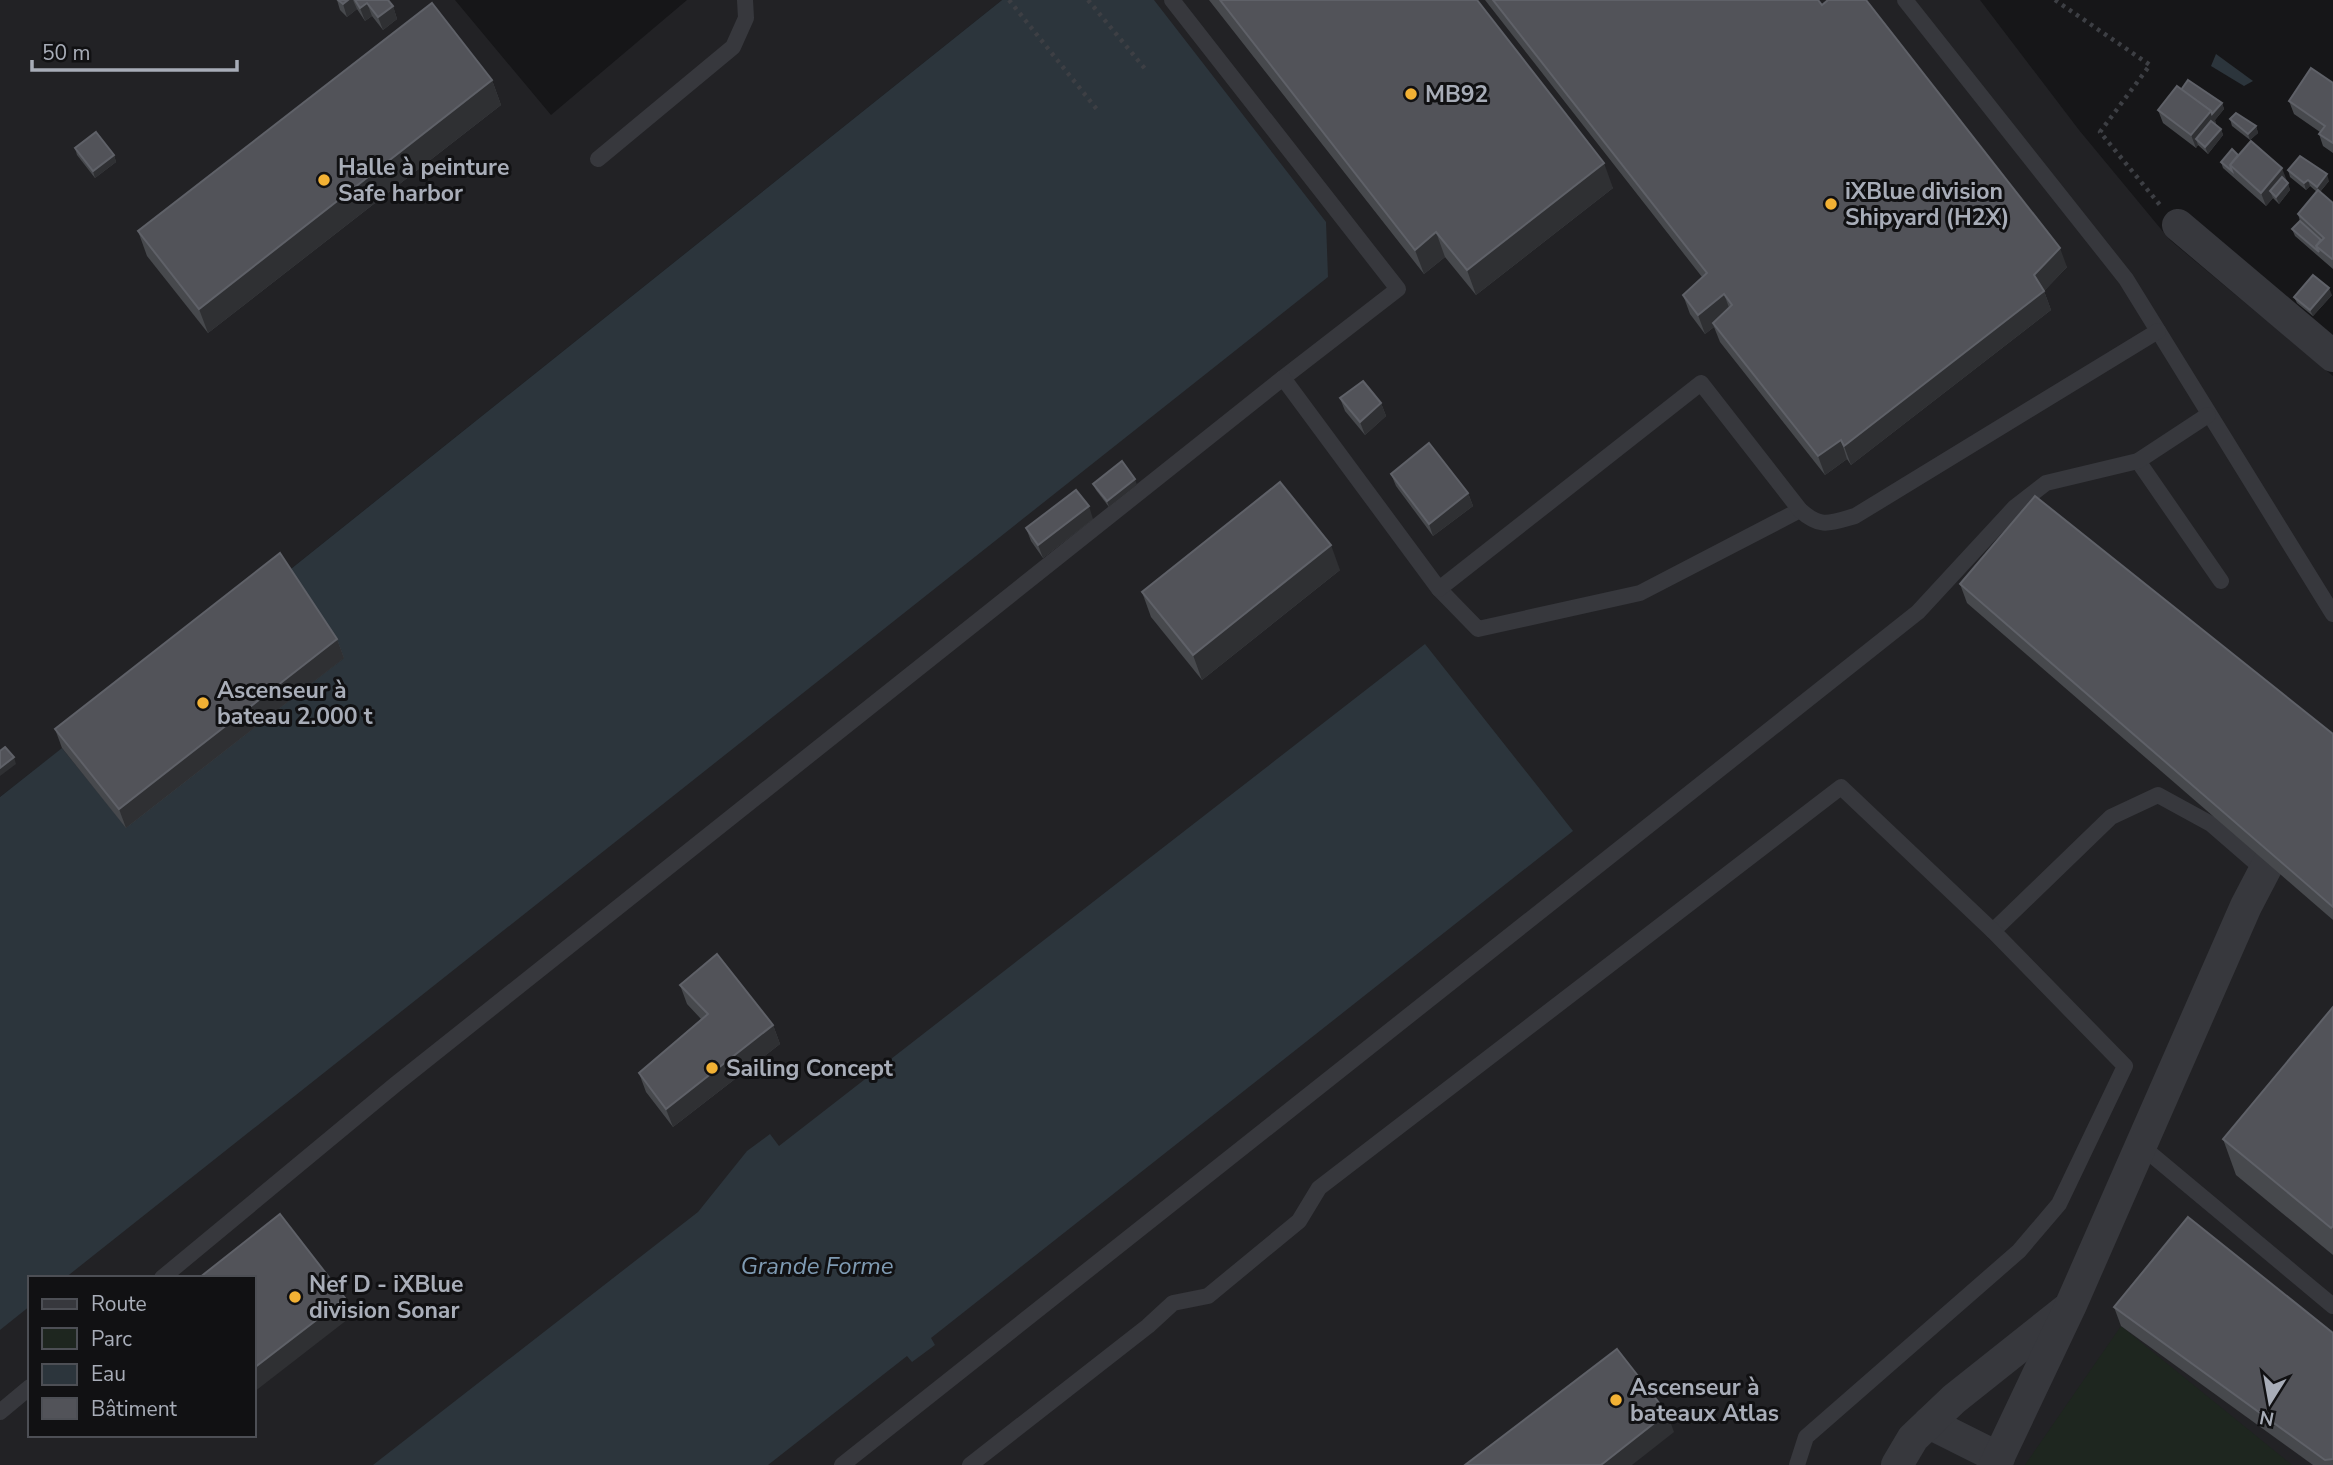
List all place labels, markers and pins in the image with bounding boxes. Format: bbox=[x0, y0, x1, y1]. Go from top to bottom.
place label: MB92 bbox=[1425, 79, 1488, 110]
marker: MB92 bbox=[1403, 86, 1419, 102]
place label: Halle à peinture Safe harbor bbox=[338, 152, 509, 209]
marker: Halle à peinture Safe harbor bbox=[316, 172, 332, 188]
place label: iXBlue division Shipyard (H2X) bbox=[1845, 176, 2009, 233]
marker: iXBlue division Shipyard (H2X) bbox=[1823, 196, 1839, 212]
place label: Ascenseur à bateau 2.000 t bbox=[217, 675, 373, 732]
marker: Ascenseur à bateau 2.000 t bbox=[195, 695, 211, 711]
place label: Sailing Concept bbox=[726, 1053, 893, 1084]
marker: Sailing Concept bbox=[704, 1060, 720, 1076]
place label: Nef D - iXBlue division Sonar bbox=[309, 1269, 463, 1326]
marker: Nef D - iXBlue division Sonar bbox=[287, 1289, 303, 1305]
place label: Ascenseur à bateaux Atlas bbox=[1630, 1372, 1779, 1429]
marker: Ascenseur à bateaux Atlas bbox=[1608, 1392, 1624, 1408]

